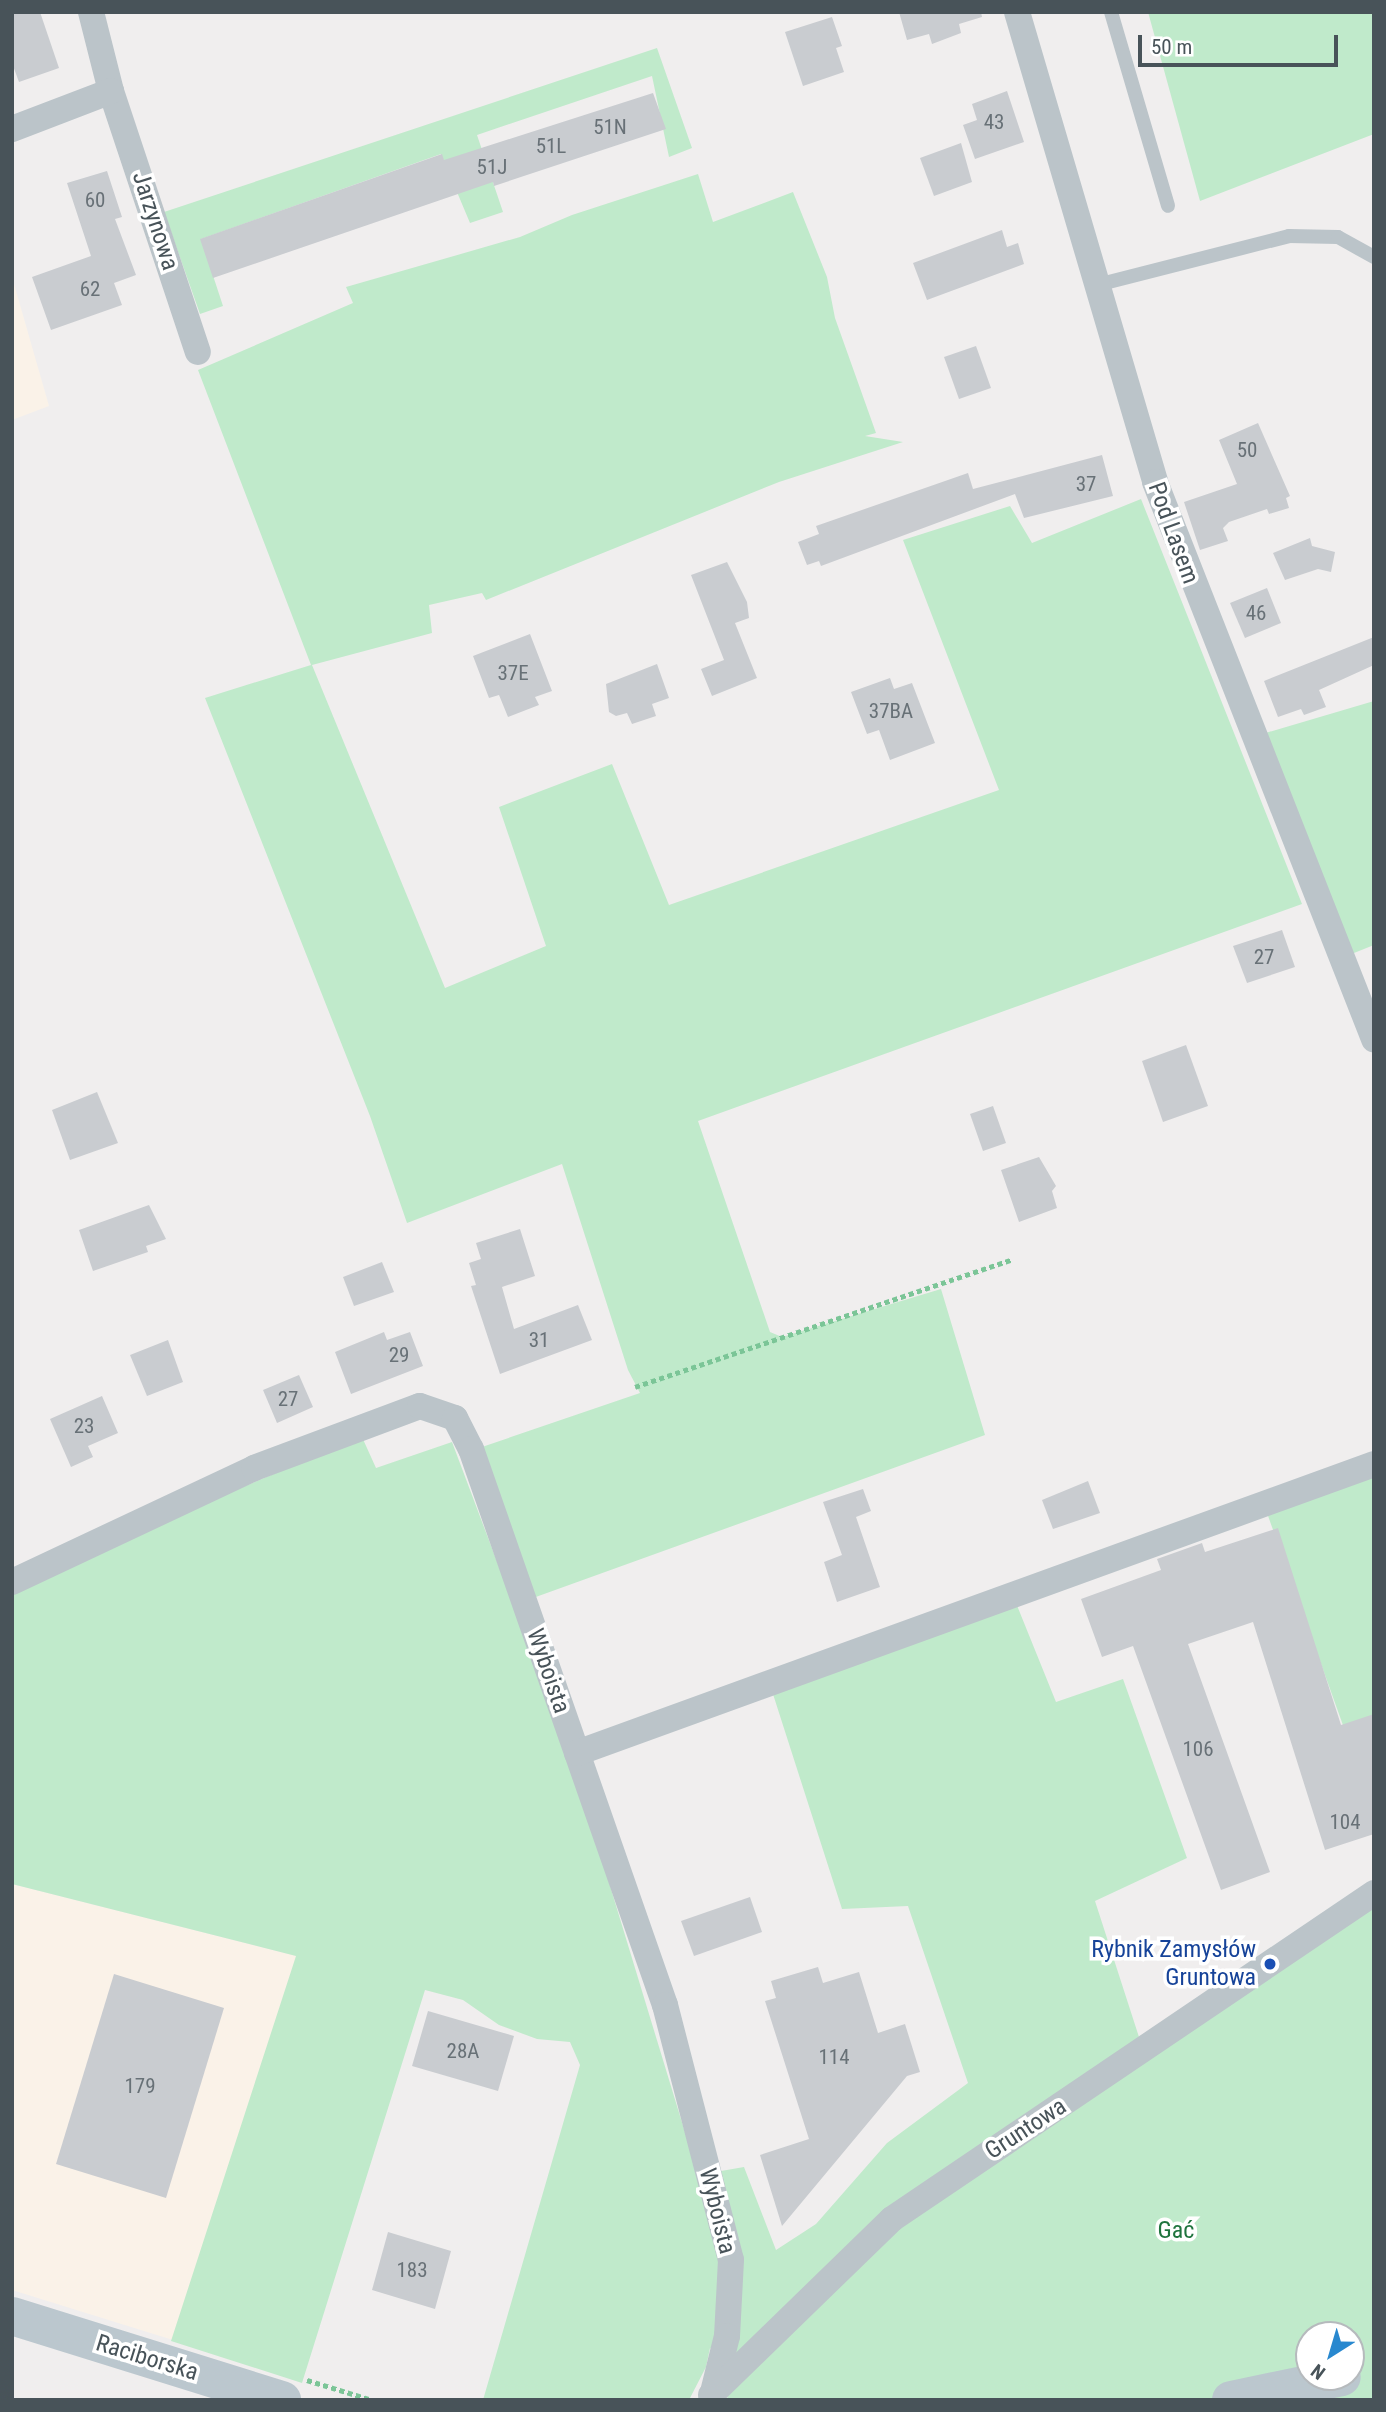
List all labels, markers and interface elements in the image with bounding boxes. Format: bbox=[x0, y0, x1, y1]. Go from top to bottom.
scale bar bbox=[1141, 21, 1340, 65]
text: 50 m bbox=[1151, 35, 1192, 59]
house number: 43 bbox=[984, 109, 1004, 135]
house number: 51N bbox=[593, 114, 627, 140]
house number: 51L bbox=[536, 133, 566, 159]
house number: 51J bbox=[477, 154, 507, 180]
street label: Jarzynowa bbox=[126, 168, 184, 274]
house number: 60 bbox=[85, 187, 105, 213]
house number: 62 bbox=[80, 276, 100, 302]
house number: 50 bbox=[1237, 437, 1257, 463]
house number: 37 bbox=[1076, 471, 1096, 497]
street label: Pod Lasem bbox=[1141, 478, 1205, 588]
house number: 46 bbox=[1246, 600, 1266, 626]
house number: 37E bbox=[497, 660, 529, 686]
house number: 37BA bbox=[869, 698, 913, 724]
house number: 27 bbox=[1254, 944, 1274, 970]
house number: 31 bbox=[529, 1327, 549, 1353]
house number: 29 bbox=[389, 1342, 409, 1368]
house number: 27 bbox=[278, 1386, 298, 1412]
house number: 23 bbox=[74, 1413, 94, 1439]
street label: Wyboista bbox=[520, 1625, 576, 1717]
house number: 106 bbox=[1182, 1736, 1214, 1762]
house number: 104 bbox=[1329, 1809, 1361, 1835]
place label: Rybnik Zamysłów Gruntowa bbox=[1091, 1936, 1256, 1992]
marker: Rybnik Zamysłów Gruntowa bbox=[1262, 1956, 1278, 1972]
house number: 28A bbox=[447, 2038, 479, 2064]
house number: 114 bbox=[818, 2044, 850, 2070]
house number: 179 bbox=[124, 2073, 156, 2099]
street label: Gruntowa bbox=[980, 2092, 1072, 2166]
street label: Wyboista bbox=[692, 2165, 742, 2257]
park label: Gać bbox=[1158, 2217, 1194, 2245]
house number: 183 bbox=[396, 2257, 428, 2283]
north arrow bbox=[1295, 2321, 1365, 2391]
street label: Raciborska bbox=[92, 2329, 202, 2387]
text: N bbox=[1307, 2359, 1330, 2384]

